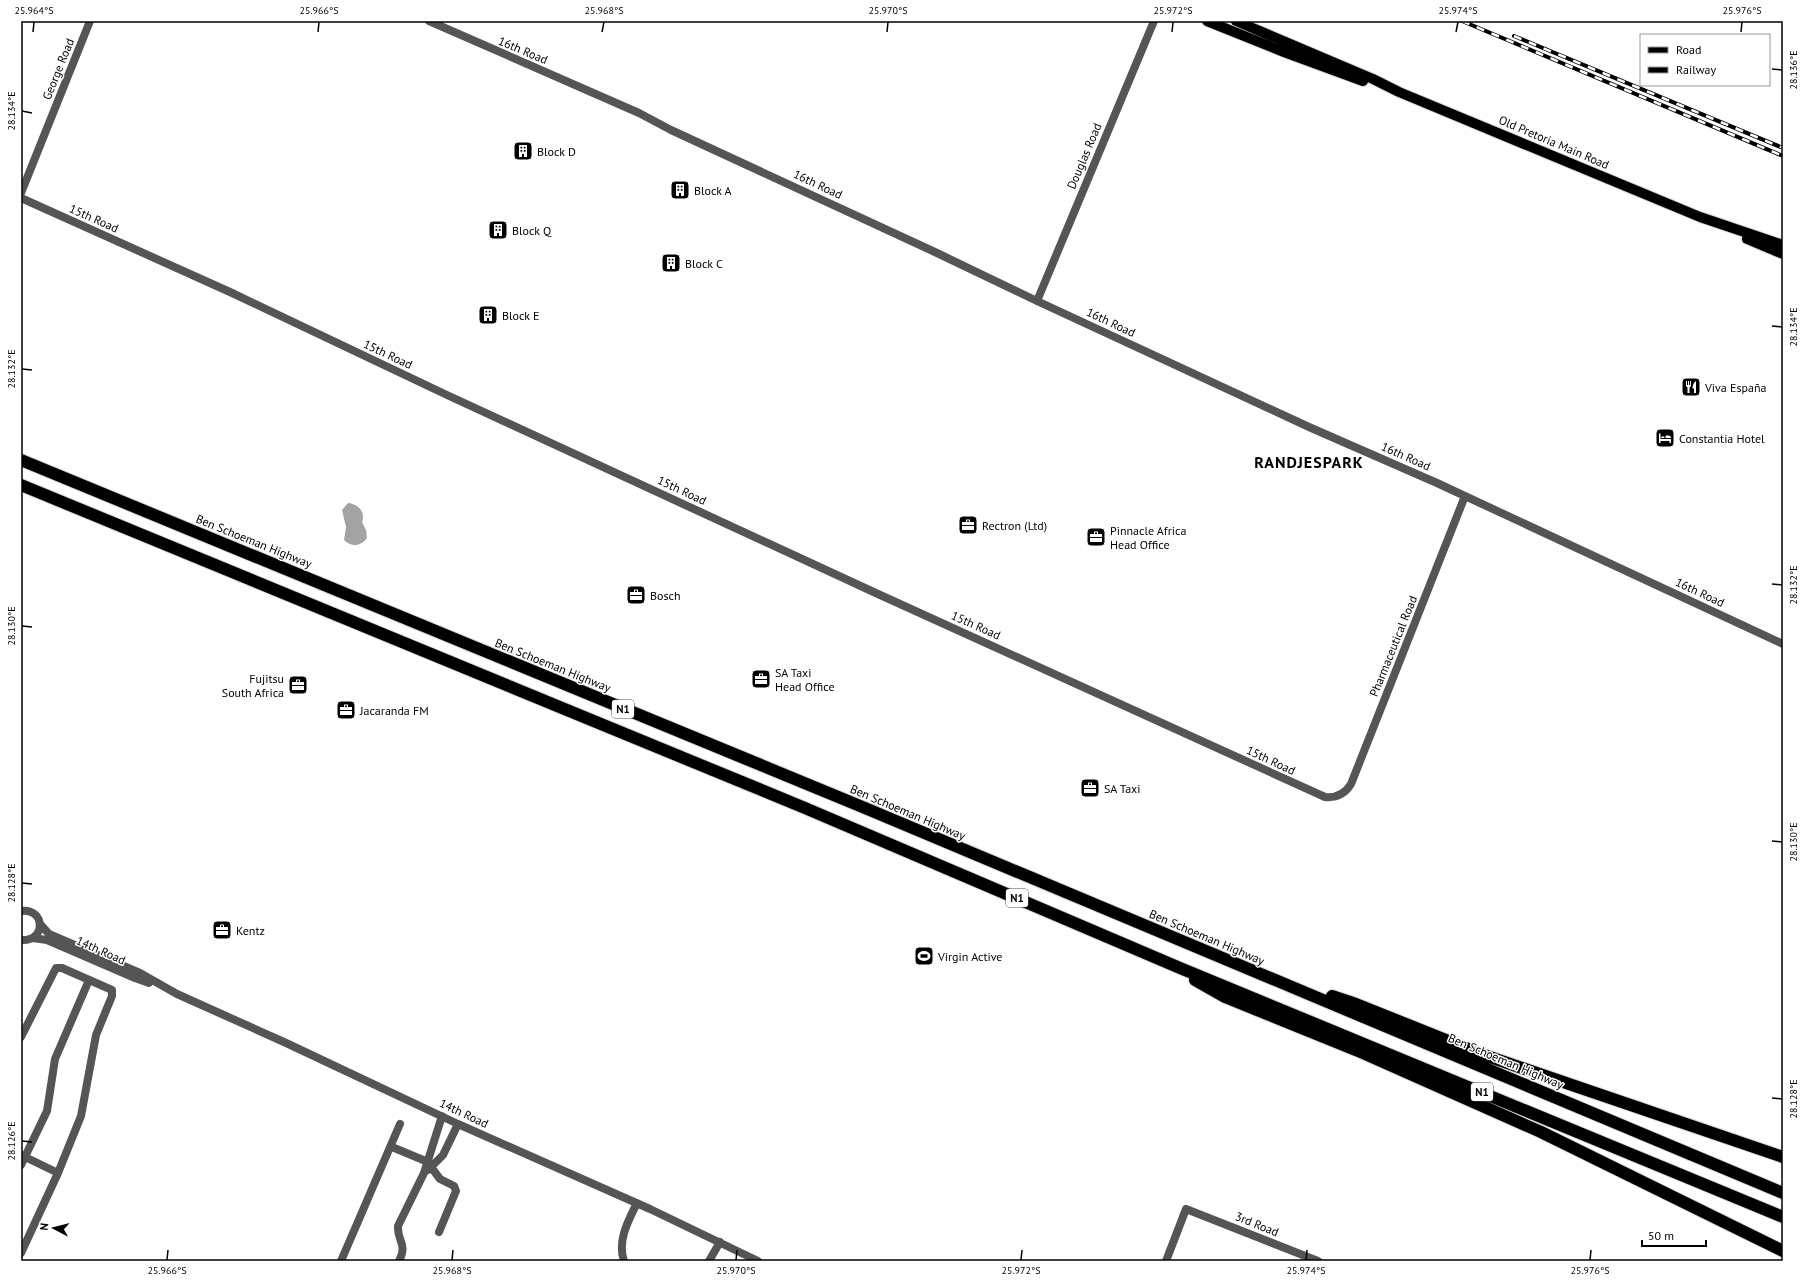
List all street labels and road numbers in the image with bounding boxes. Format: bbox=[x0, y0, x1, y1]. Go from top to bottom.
street label: 16th Road bbox=[496, 33, 550, 67]
street label: George Road bbox=[39, 36, 77, 102]
street label: Old Pretoria Main Road bbox=[1497, 112, 1611, 172]
street label: Douglas Road bbox=[1063, 121, 1105, 191]
street label: 16th Road bbox=[791, 166, 845, 202]
street label: 15th Road bbox=[67, 201, 121, 235]
street label: 16th Road bbox=[1084, 304, 1138, 340]
street label: 15th Road bbox=[361, 336, 415, 372]
street label: 16th Road bbox=[1379, 439, 1433, 473]
street label: 15th Road bbox=[655, 472, 709, 508]
street label: Ben Schoeman Highway bbox=[194, 511, 315, 571]
street label: 16th Road bbox=[1673, 574, 1727, 610]
street label: Pharmaceutical Road bbox=[1366, 593, 1420, 699]
street label: 15th Road bbox=[949, 608, 1003, 642]
street label: Ben Schoeman Highway bbox=[493, 635, 614, 695]
road number: N1 bbox=[612, 700, 634, 718]
street label: 15th Road bbox=[1244, 742, 1298, 778]
street label: Ben Schoeman Highway bbox=[848, 781, 968, 843]
road number: N1 bbox=[1006, 889, 1028, 907]
street label: Ben Schoeman Highway bbox=[1147, 906, 1267, 968]
street label: 14th Road bbox=[74, 933, 128, 967]
street label: Ben Schoeman Highway bbox=[1446, 1030, 1566, 1092]
road number: N1 bbox=[1471, 1083, 1493, 1101]
street label: 14th Road bbox=[437, 1095, 491, 1131]
street label: 3rd Road bbox=[1233, 1208, 1281, 1240]

